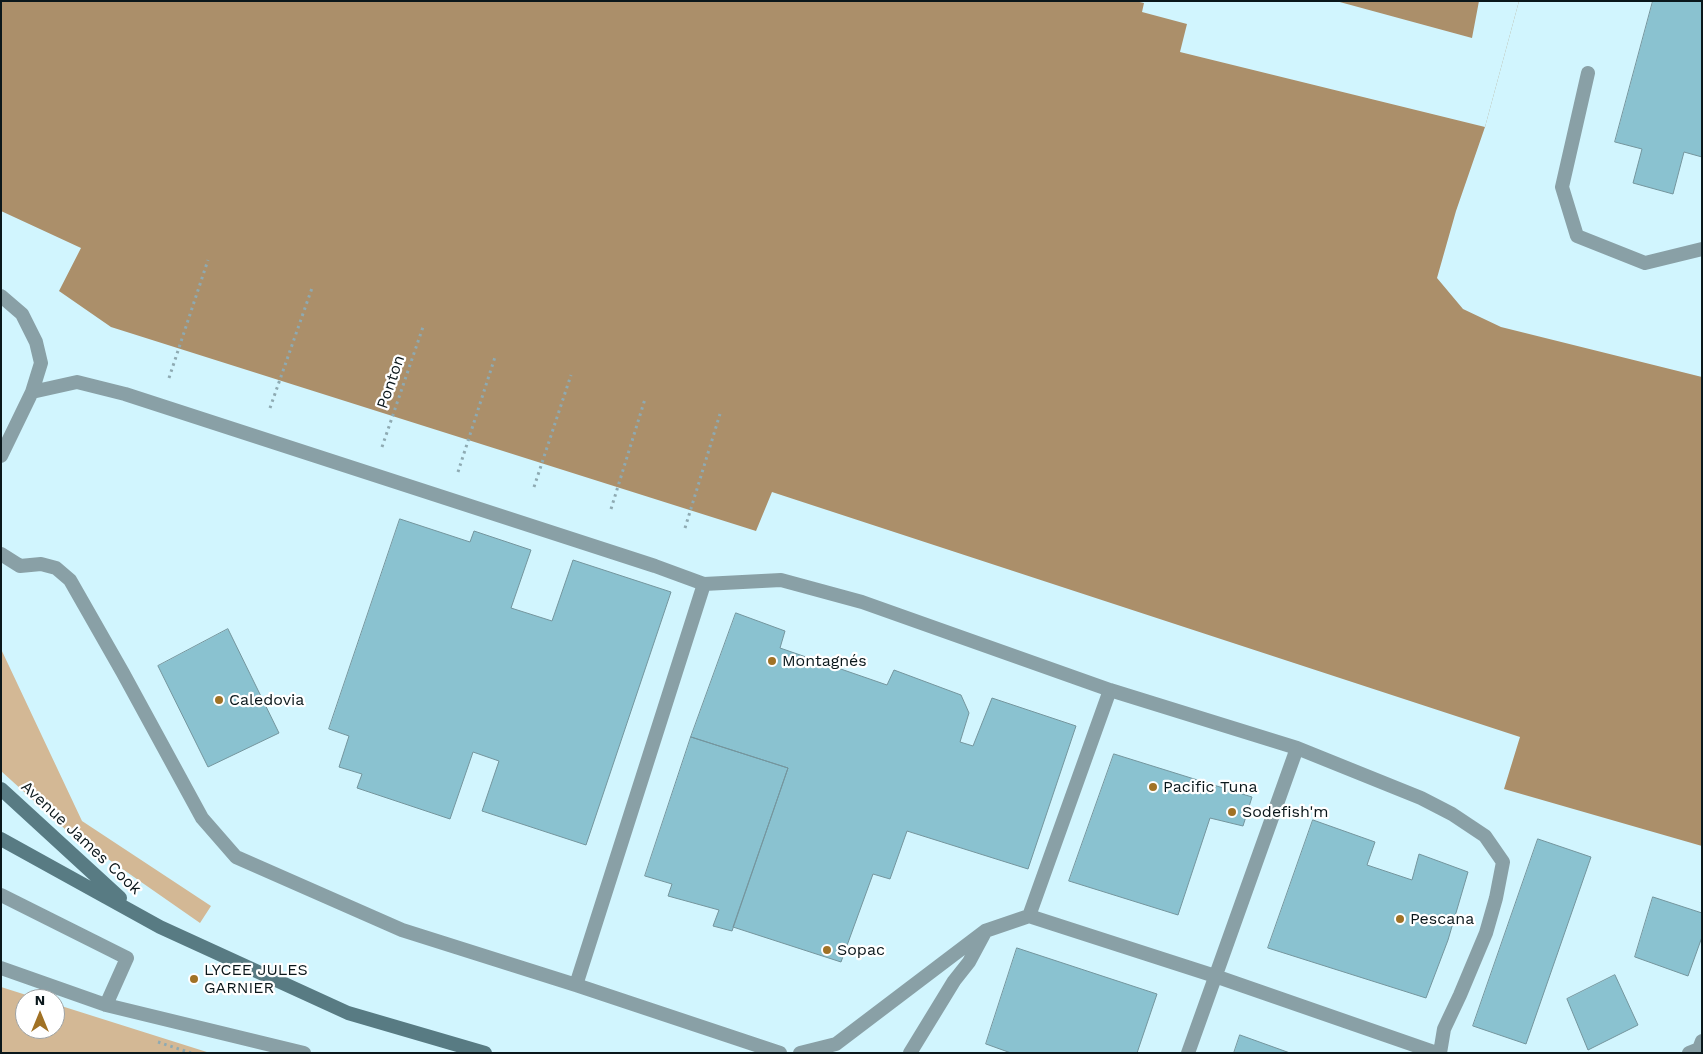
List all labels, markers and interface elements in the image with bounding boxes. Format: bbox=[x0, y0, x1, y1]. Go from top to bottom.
street label: Ponton bbox=[373, 353, 409, 411]
place label: Montagnés bbox=[782, 651, 867, 671]
marker: Montagnés bbox=[766, 655, 778, 667]
place label: Caledovia bbox=[229, 690, 304, 710]
marker: Caledovia bbox=[213, 694, 225, 706]
street label: Avenue James Cook bbox=[17, 777, 145, 899]
place label: Pacific Tuna bbox=[1163, 777, 1257, 797]
marker: Pacific Tuna bbox=[1147, 781, 1159, 793]
place label: Sodefish'm bbox=[1242, 802, 1329, 822]
marker: Sodefish'm bbox=[1226, 806, 1238, 818]
place label: Pescana bbox=[1410, 909, 1474, 929]
marker: Pescana bbox=[1394, 913, 1406, 925]
place label: Sopac bbox=[837, 940, 885, 960]
marker: Sopac bbox=[821, 944, 833, 956]
place label: LYCEE JULES GARNIER bbox=[204, 960, 308, 998]
marker: LYCEE JULES GARNIER bbox=[188, 973, 200, 985]
north arrow bbox=[15, 989, 65, 1039]
text: N bbox=[35, 992, 45, 1008]

